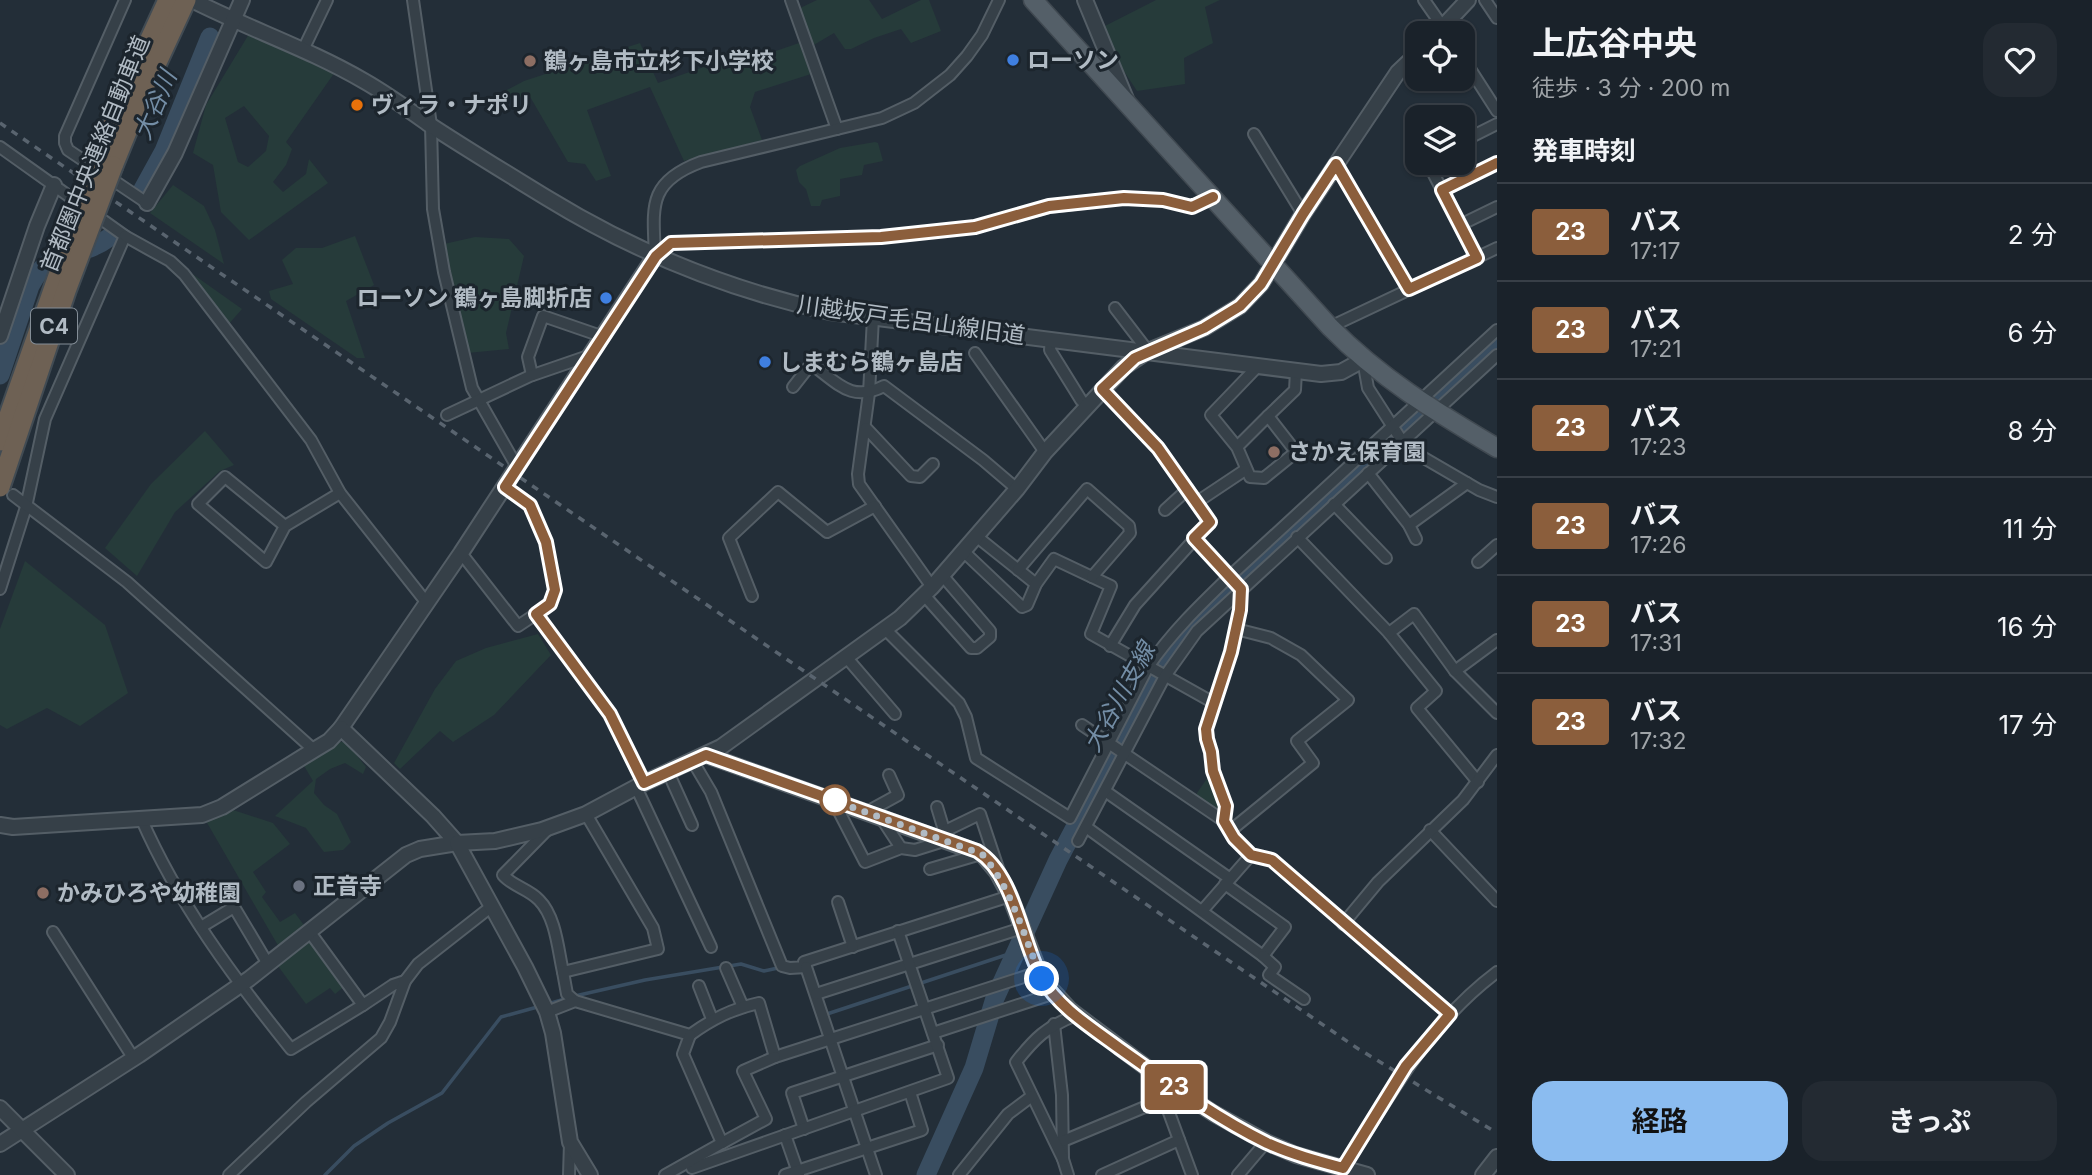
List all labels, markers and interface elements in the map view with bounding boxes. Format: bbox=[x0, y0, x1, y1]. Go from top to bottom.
map controls bbox=[1405, 21, 1475, 175]
button: locate bbox=[1405, 21, 1475, 91]
text: 上広谷中央 bbox=[1532, 23, 1697, 63]
button: heart bbox=[1983, 23, 2057, 97]
street label: 首都圏中央連絡自動車道 bbox=[35, 31, 155, 277]
place label: ローソン bbox=[1027, 46, 1119, 74]
place label: 鶴ヶ島市立杉下小学校 bbox=[544, 47, 774, 75]
marker: ローソン bbox=[1005, 52, 1021, 68]
marker: 鶴ヶ島市立杉下小学校 bbox=[522, 53, 538, 69]
water label: 大谷川 bbox=[128, 63, 184, 144]
text: 徒歩 · 3 分 · 200 m bbox=[1532, 74, 1730, 102]
place label: ヴィラ・ナポリ bbox=[371, 91, 532, 119]
marker: ヴィラ・ナポリ bbox=[349, 97, 365, 113]
button: layers bbox=[1405, 105, 1475, 175]
text: 発車時刻 bbox=[1532, 135, 1636, 166]
text: バス bbox=[1630, 205, 1682, 236]
text: 23 bbox=[1555, 217, 1586, 246]
text: 2 分 bbox=[2008, 219, 2057, 250]
text: 17:17 bbox=[1630, 237, 1681, 265]
place label: ローソン 鶴ヶ島脚折店 bbox=[357, 284, 592, 312]
marker: ローソン 鶴ヶ島脚折店 bbox=[598, 290, 614, 306]
street label: 川越坂戸毛呂山線旧道 bbox=[795, 290, 1027, 350]
text: バス bbox=[1630, 303, 1682, 334]
road number: C4 bbox=[31, 308, 77, 344]
text: 23 bbox=[1555, 315, 1586, 344]
text: 6 分 bbox=[2008, 317, 2057, 348]
text: 17:21 bbox=[1630, 335, 1682, 363]
place label: しまむら鶴ヶ島店 bbox=[779, 348, 963, 376]
marker: しまむら鶴ヶ島店 bbox=[757, 354, 773, 370]
text: バス bbox=[1630, 401, 1682, 432]
text: 23 bbox=[1555, 413, 1586, 442]
text: 8 分 bbox=[2008, 415, 2057, 446]
text: 17:23 bbox=[1630, 433, 1686, 461]
place label: さかえ保育園 bbox=[1288, 438, 1426, 466]
marker: さかえ保育園 bbox=[1266, 444, 1282, 460]
text: バス bbox=[1630, 499, 1682, 530]
text: 23 bbox=[1555, 511, 1586, 540]
text: 11 分 bbox=[2003, 513, 2057, 544]
text: 17:26 bbox=[1630, 531, 1687, 559]
text: バス bbox=[1630, 597, 1682, 628]
text: 23 bbox=[1555, 609, 1586, 638]
text: 16 分 bbox=[1997, 611, 2057, 642]
text: 17:31 bbox=[1630, 629, 1682, 657]
water label: 大谷川支線 bbox=[1077, 635, 1162, 757]
text: バス bbox=[1630, 695, 1682, 726]
text: 23 bbox=[1555, 707, 1586, 736]
text: 17 分 bbox=[1998, 709, 2057, 740]
text: 17:32 bbox=[1630, 727, 1686, 755]
unlabelled marker bbox=[820, 785, 850, 815]
place label: 正音寺 bbox=[313, 872, 382, 900]
marker: 正音寺 bbox=[291, 878, 307, 894]
place label: かみひろや幼稚園 bbox=[57, 879, 241, 907]
marker: かみひろや幼稚園 bbox=[35, 885, 51, 901]
your location bbox=[1024, 961, 1059, 996]
line badge: 23 bbox=[1142, 1064, 1206, 1110]
text: 23 bbox=[1159, 1072, 1189, 1101]
button: 経路 bbox=[1532, 1081, 1788, 1161]
button: きっぷ bbox=[1802, 1081, 2057, 1161]

